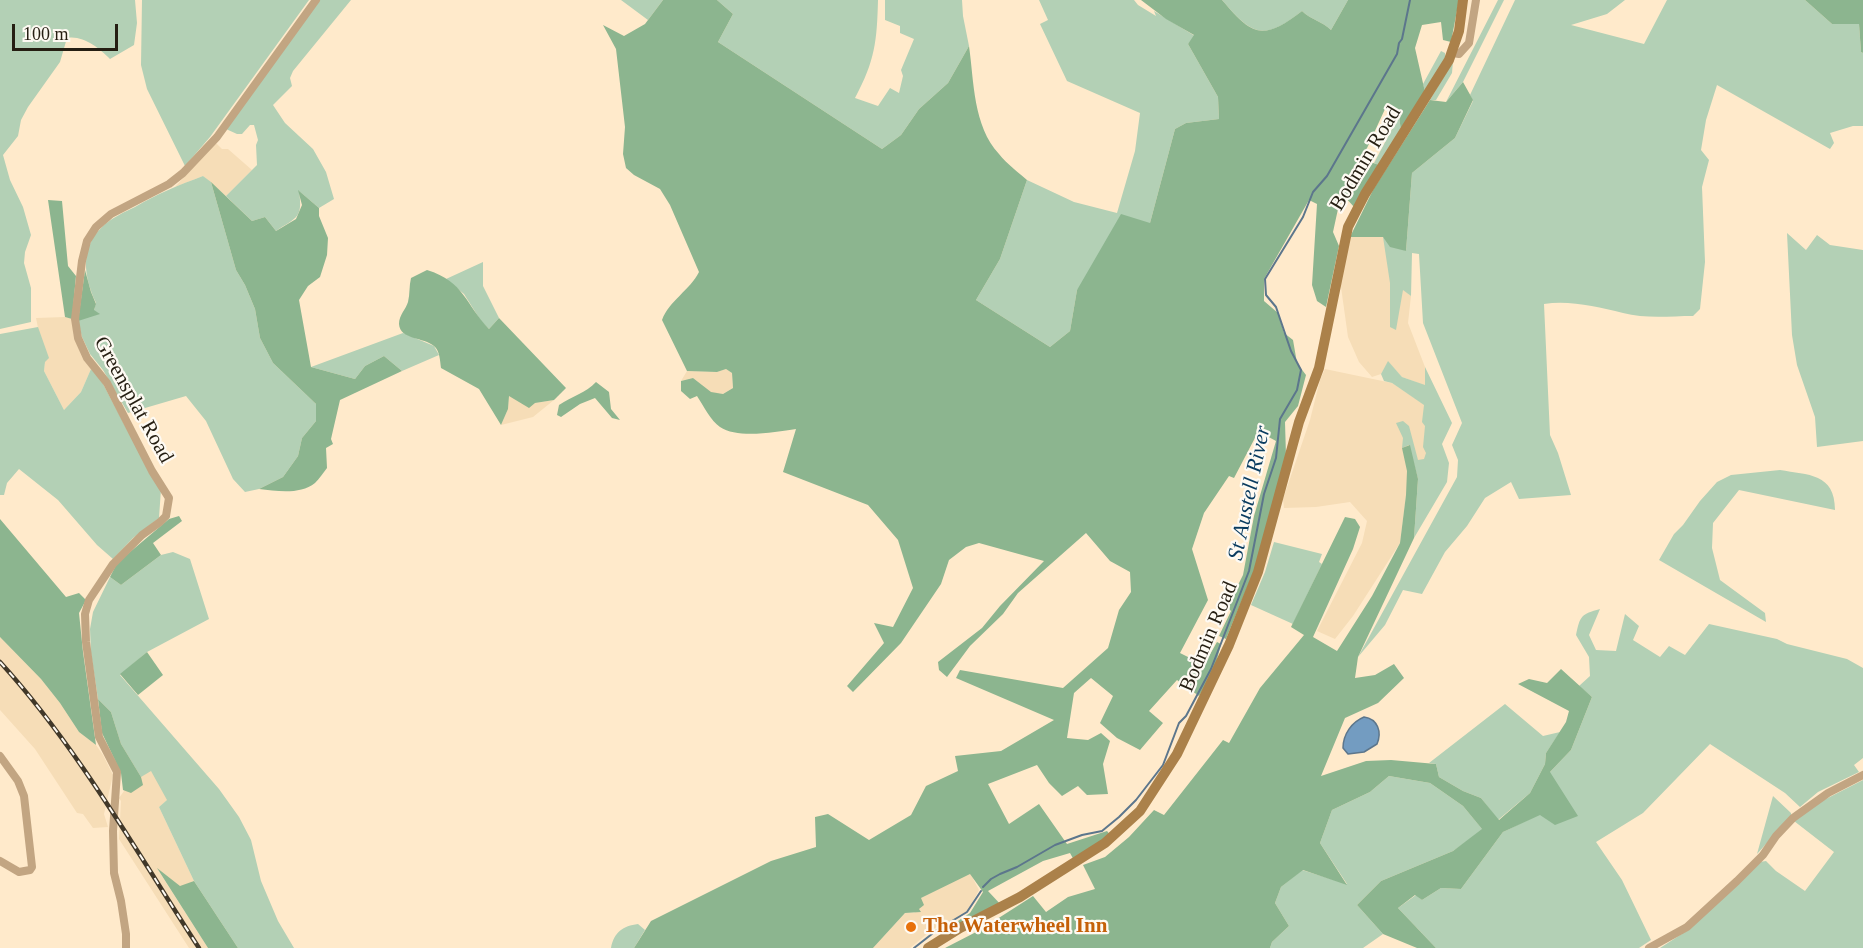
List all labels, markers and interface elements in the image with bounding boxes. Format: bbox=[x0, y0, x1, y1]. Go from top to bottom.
scale bar bbox=[15, 12, 122, 50]
text: 100 m bbox=[23, 24, 69, 44]
street label: Bodmin Road bbox=[1325, 102, 1407, 216]
street label: Greensplat Road bbox=[88, 332, 178, 468]
water label: St Austell River bbox=[1223, 423, 1277, 563]
street label: Bodmin Road bbox=[1174, 578, 1244, 696]
place label: The Waterwheel Inn bbox=[923, 914, 1107, 940]
marker: The Waterwheel Inn bbox=[904, 920, 918, 934]

